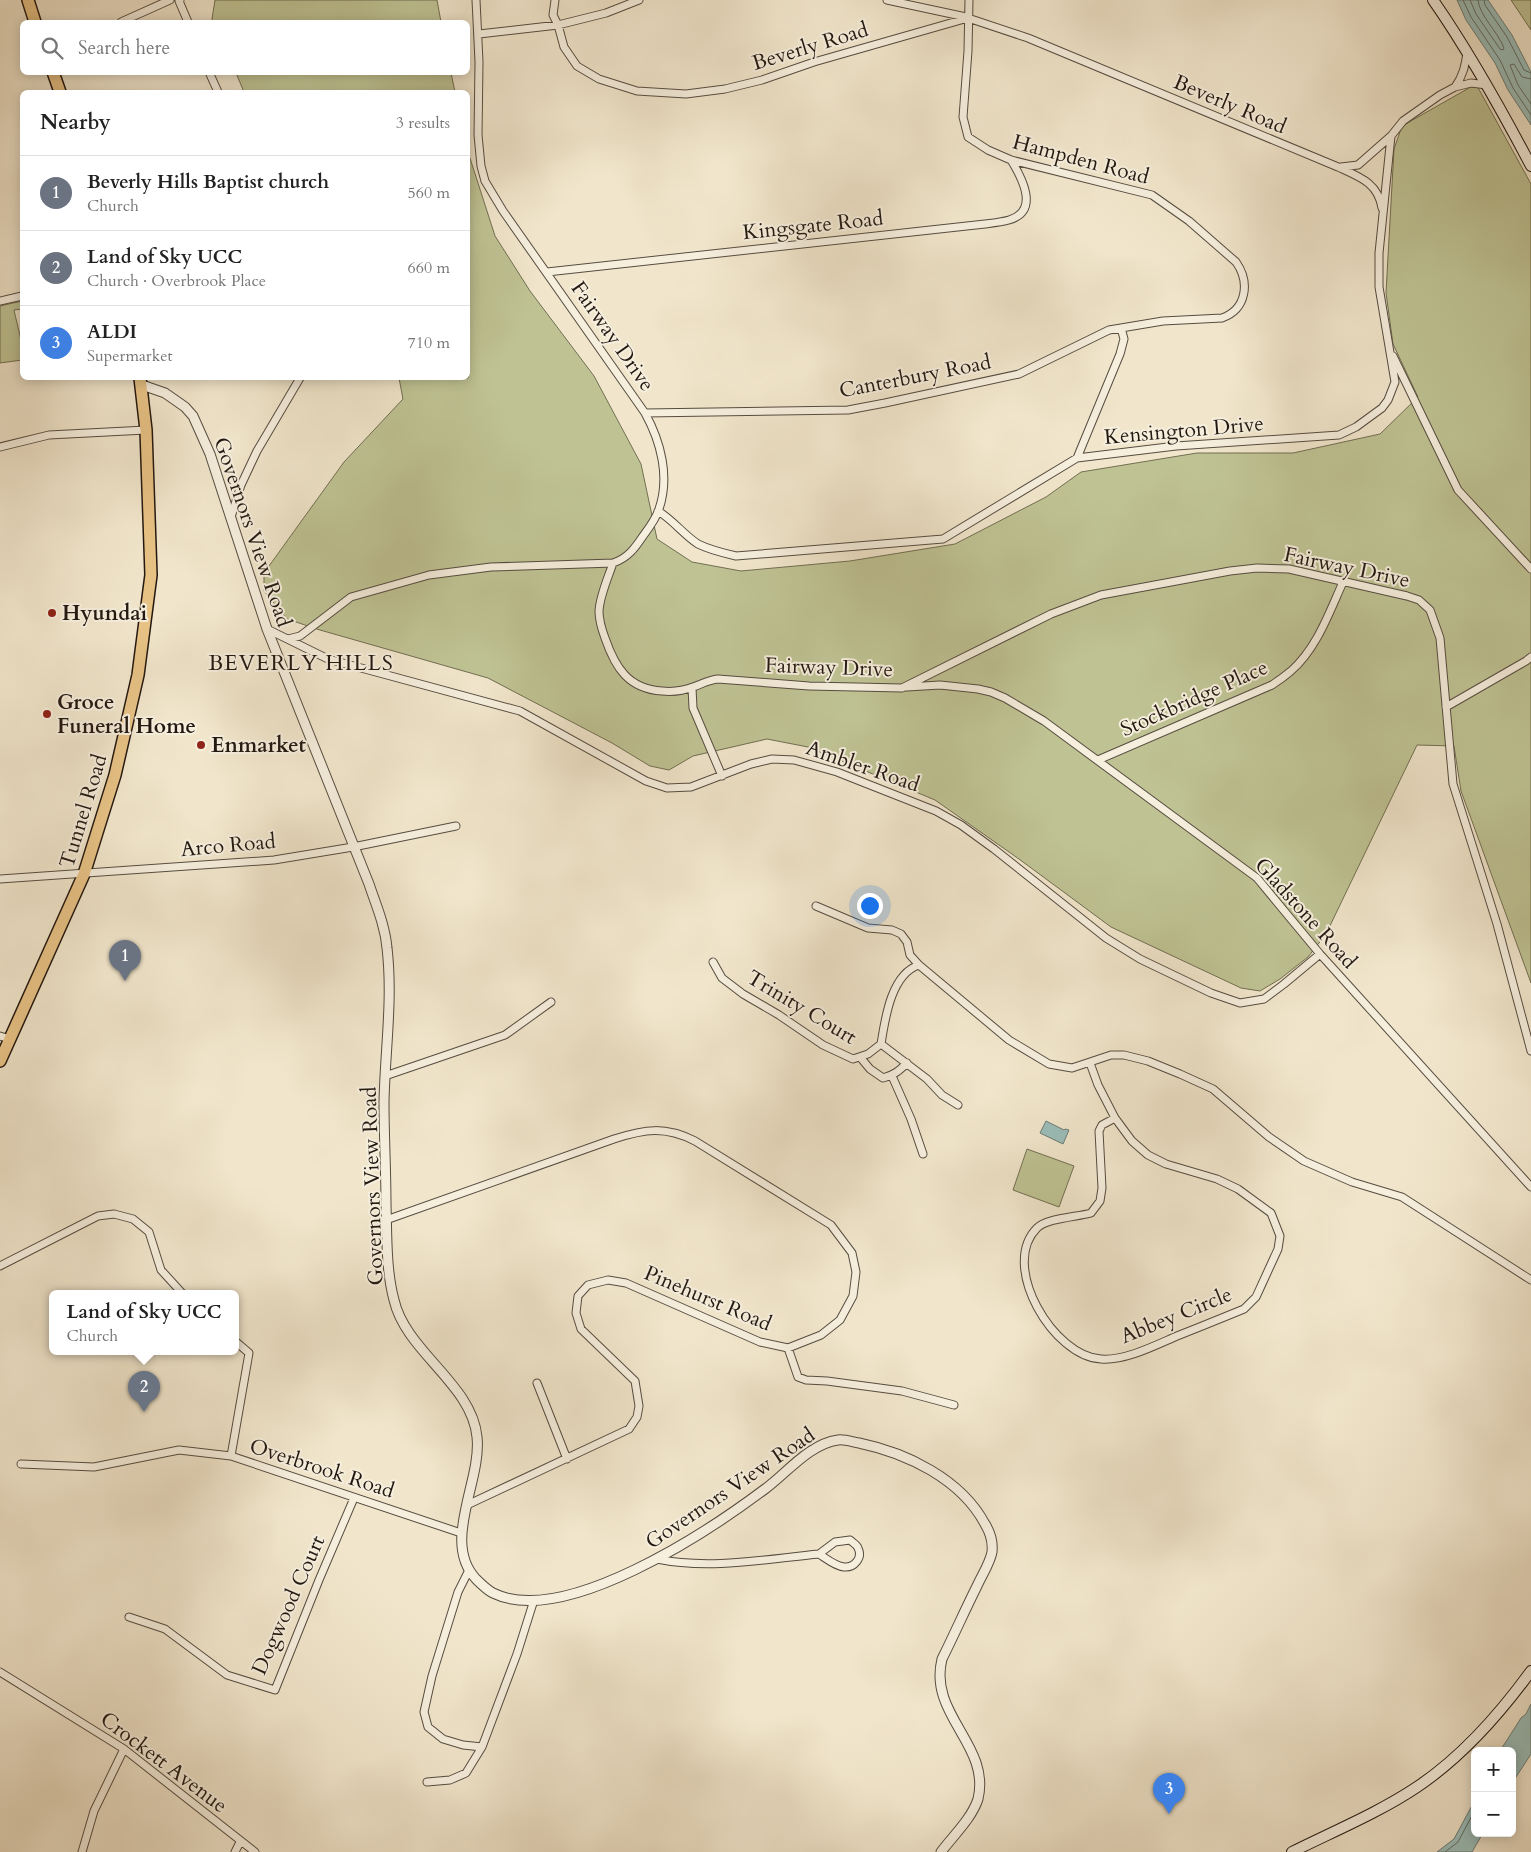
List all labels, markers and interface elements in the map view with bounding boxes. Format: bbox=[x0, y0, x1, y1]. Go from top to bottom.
street label: Beverly Road bbox=[749, 15, 872, 78]
search box bbox=[20, 20, 470, 75]
icon: search bbox=[38, 34, 66, 62]
text: Search here bbox=[78, 35, 170, 61]
street label: Beverly Road bbox=[1169, 68, 1291, 141]
text: Nearby bbox=[40, 108, 111, 137]
text: 3 results bbox=[396, 112, 450, 134]
street label: Hampden Road bbox=[1009, 127, 1152, 192]
text: Beverly Hills Baptist church bbox=[87, 169, 329, 195]
text: 1 bbox=[52, 182, 60, 204]
text: 560 m bbox=[408, 182, 450, 204]
text: Church bbox=[87, 195, 139, 217]
street label: Kingsgate Road bbox=[741, 204, 885, 247]
text: Land of Sky UCC bbox=[87, 244, 242, 270]
text: 2 bbox=[52, 257, 60, 279]
text: 660 m bbox=[408, 257, 450, 279]
text: Church · Overbrook Place bbox=[87, 270, 266, 292]
street label: Fairway Drive bbox=[564, 276, 661, 397]
text: ALDI bbox=[87, 319, 137, 345]
text: 3 bbox=[52, 332, 60, 354]
text: 710 m bbox=[408, 332, 450, 354]
text: Supermarket bbox=[87, 345, 173, 367]
street label: Canterbury Road bbox=[837, 348, 994, 405]
street label: Kensington Drive bbox=[1103, 409, 1265, 452]
street label: Governors View Road bbox=[206, 433, 299, 631]
street label: Fairway Drive bbox=[1281, 540, 1413, 595]
place label: Hyundai bbox=[62, 599, 148, 628]
marker: Hyundai bbox=[46, 607, 58, 619]
district label: BEVERLY HILLS bbox=[208, 648, 394, 678]
street label: Fairway Drive bbox=[764, 651, 893, 684]
street label: Stockbridge Place bbox=[1116, 653, 1272, 744]
place label: Groce Funeral Home bbox=[57, 688, 196, 741]
marker: Groce Funeral Home bbox=[41, 708, 53, 720]
place label: Enmarket bbox=[211, 731, 307, 760]
street label: Ambler Road bbox=[802, 734, 923, 799]
marker: Enmarket bbox=[195, 739, 207, 751]
street label: Tunnel Road bbox=[52, 751, 115, 872]
street label: Arco Road bbox=[179, 827, 277, 864]
street label: Gladstone Road bbox=[1248, 851, 1363, 975]
your location bbox=[857, 893, 883, 919]
pin: 1 bbox=[109, 940, 141, 981]
street label: Trinity Court bbox=[741, 963, 862, 1052]
street label: Governors View Road bbox=[355, 1086, 390, 1286]
street label: Pinehurst Road bbox=[640, 1259, 776, 1338]
street label: Abbey Circle bbox=[1116, 1280, 1236, 1351]
popup bbox=[49, 1290, 239, 1355]
text: Land of Sky UCC bbox=[66, 1299, 222, 1325]
text: Church bbox=[66, 1325, 118, 1347]
pin: 2 bbox=[128, 1371, 160, 1412]
street label: Governors View Road bbox=[640, 1421, 821, 1556]
street label: Overbrook Road bbox=[246, 1431, 398, 1506]
street label: Dogwood Court bbox=[245, 1531, 332, 1680]
street label: Crockett Avenue bbox=[94, 1705, 233, 1820]
map controls bbox=[1471, 1747, 1516, 1837]
button: + bbox=[1471, 1747, 1516, 1792]
pin: 3 bbox=[1153, 1773, 1185, 1814]
button: − bbox=[1471, 1792, 1516, 1837]

